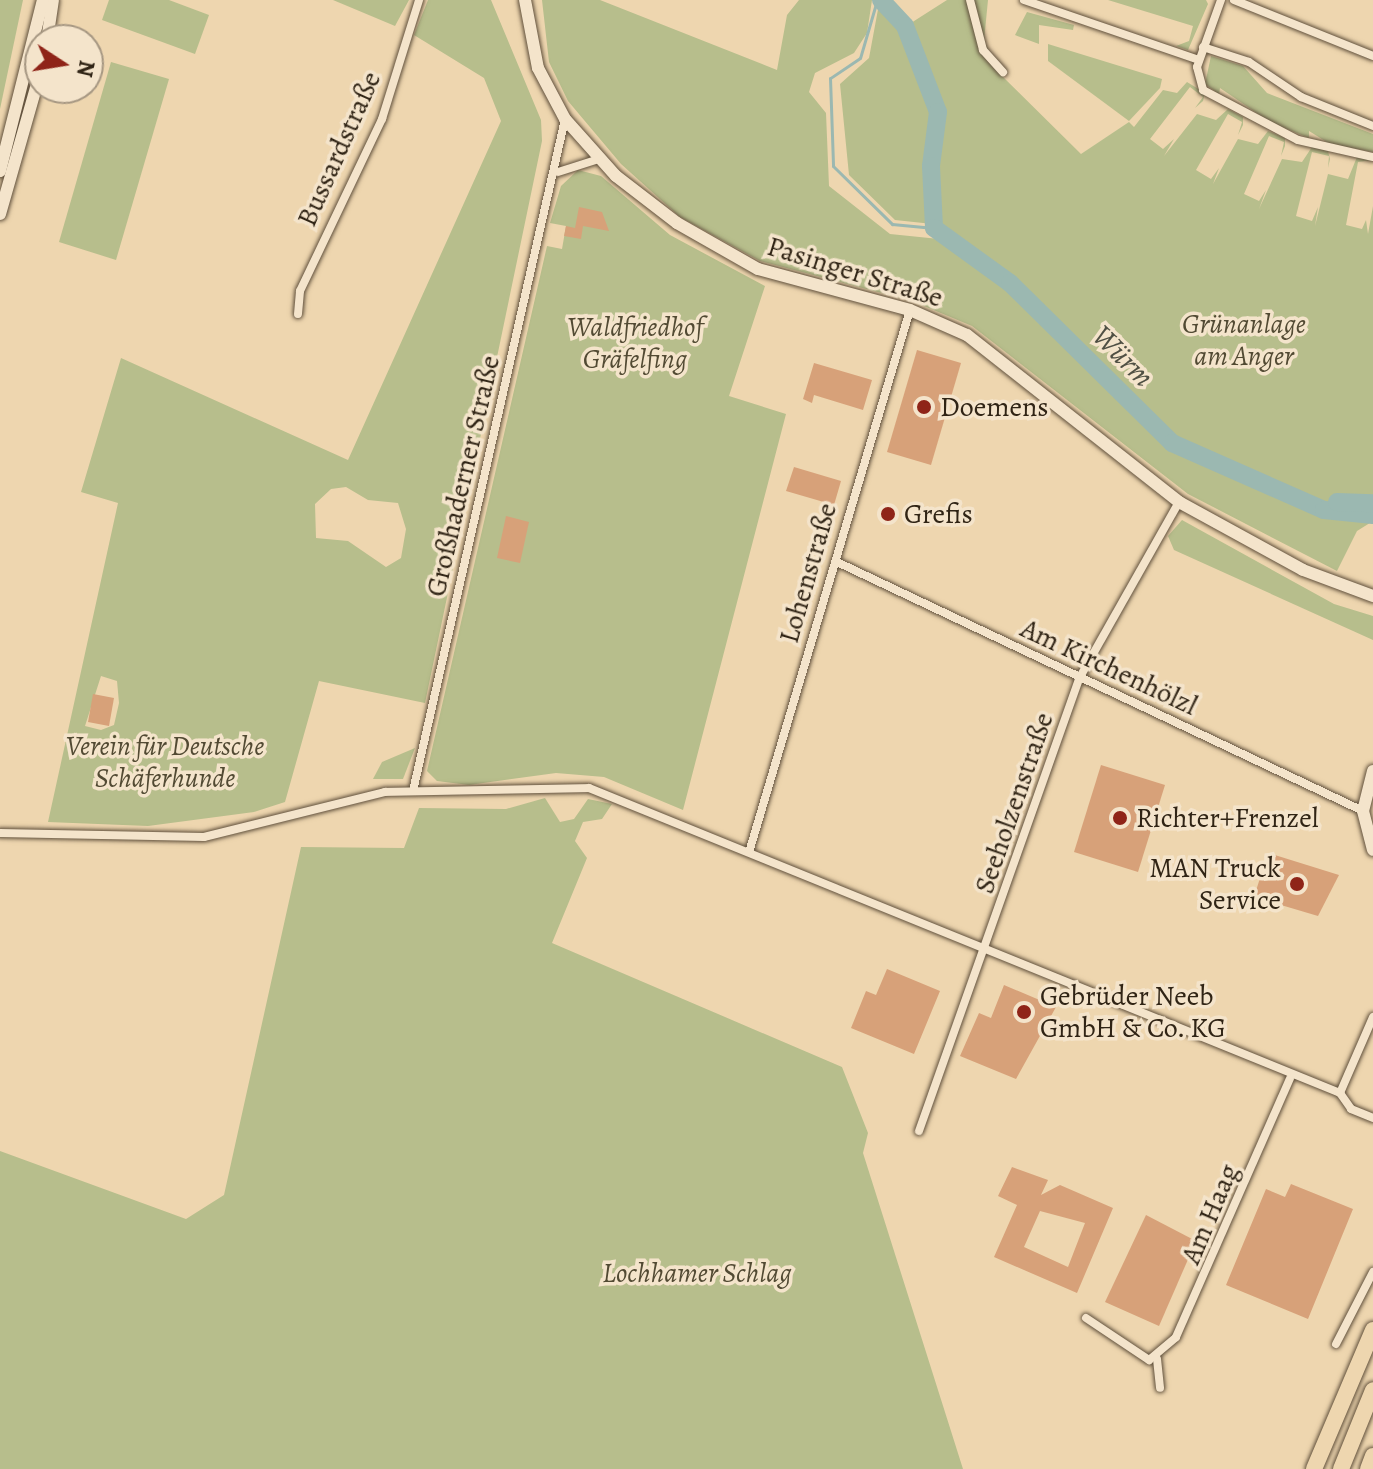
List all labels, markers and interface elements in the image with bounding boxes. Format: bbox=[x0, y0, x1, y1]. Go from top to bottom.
north arrow bbox=[24, 24, 104, 104]
text: N bbox=[69, 58, 102, 80]
street label: Bussardstraße bbox=[290, 66, 388, 232]
street label: Pasinger Straße bbox=[763, 229, 947, 315]
park label: Grünanlage am Anger bbox=[1182, 307, 1306, 373]
park label: Waldfriedhof Gräfelfing bbox=[567, 310, 703, 376]
water label: Würm bbox=[1085, 318, 1161, 394]
street label: Großhaderner Straße bbox=[419, 352, 507, 600]
place label: Doemens bbox=[940, 390, 1049, 424]
marker: Doemens bbox=[915, 398, 933, 416]
place label: Grefis bbox=[904, 497, 973, 531]
street label: Lohenstraße bbox=[772, 499, 844, 647]
marker: Grefis bbox=[879, 505, 897, 523]
street label: Am Kirchenhölzl bbox=[1015, 611, 1203, 723]
street label: Seeholzenstraße bbox=[967, 708, 1061, 898]
park label: Verein für Deutsche Schäferhunde bbox=[66, 729, 264, 795]
place label: Richter+Frenzel bbox=[1136, 801, 1319, 835]
marker: Richter+Frenzel bbox=[1111, 809, 1129, 827]
place label: MAN Truck Service bbox=[1149, 851, 1281, 917]
marker: MAN Truck Service bbox=[1288, 875, 1306, 893]
place label: Gebrüder Neeb GmbH & Co. KG bbox=[1040, 979, 1227, 1045]
marker: Gebrüder Neeb GmbH & Co. KG bbox=[1015, 1003, 1033, 1021]
street label: Am Haag bbox=[1174, 1159, 1246, 1269]
park label: Lochhamer Schlag bbox=[602, 1256, 792, 1290]

